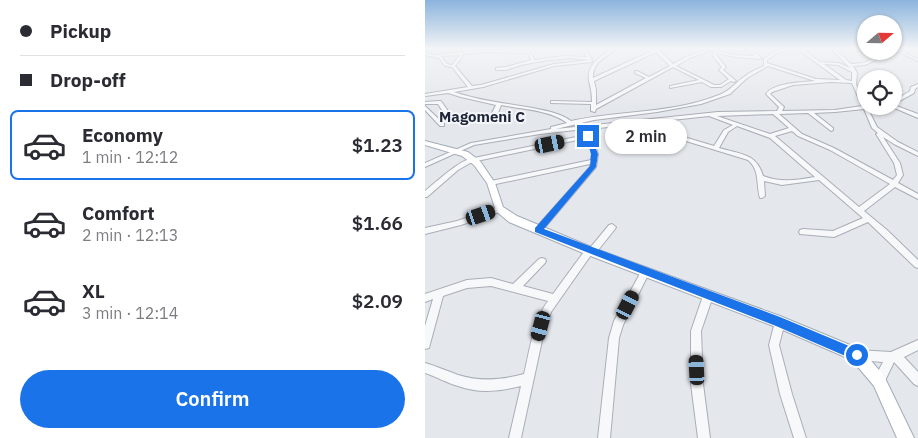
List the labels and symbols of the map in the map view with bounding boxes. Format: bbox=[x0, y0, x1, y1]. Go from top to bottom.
north arrow bbox=[857, 15, 903, 60]
district label: Magomeni C bbox=[439, 107, 525, 126]
callout: 2 min bbox=[605, 118, 688, 154]
route end bbox=[577, 125, 599, 147]
car bbox=[533, 134, 566, 154]
car bbox=[464, 203, 497, 227]
car bbox=[614, 288, 641, 322]
car bbox=[529, 310, 552, 342]
route start bbox=[846, 344, 868, 366]
car bbox=[688, 355, 705, 385]

